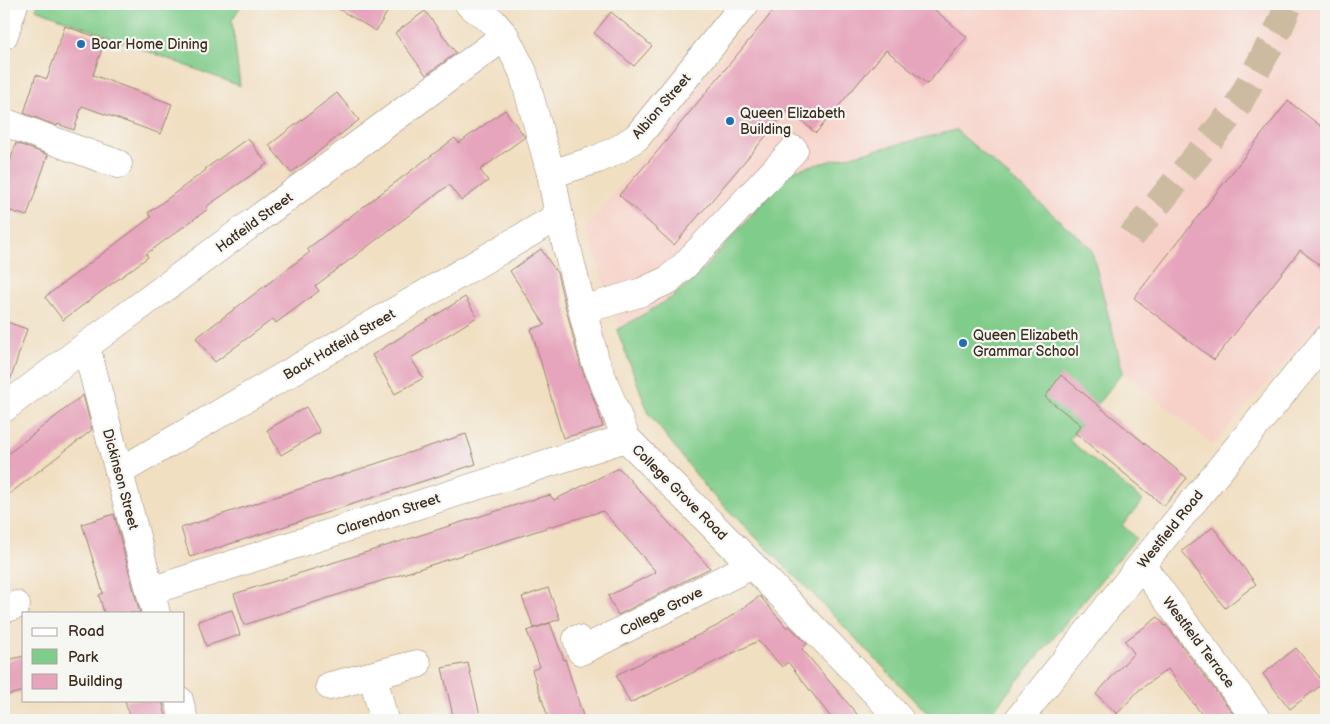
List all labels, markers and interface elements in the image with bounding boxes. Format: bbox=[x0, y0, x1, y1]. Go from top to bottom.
place label: Boar Home Dining bbox=[91, 36, 208, 53]
marker: Boar Home Dining bbox=[75, 38, 87, 50]
street label: Albion Street bbox=[629, 70, 695, 142]
place label: Queen Elizabeth Building bbox=[740, 105, 846, 138]
marker: Queen Elizabeth Building bbox=[724, 115, 736, 127]
street label: Hatfeild Street bbox=[213, 188, 297, 256]
street label: Back Hatfeild Street bbox=[280, 305, 399, 383]
place label: Queen Elizabeth Grammar School bbox=[973, 327, 1079, 360]
marker: Queen Elizabeth Grammar School bbox=[957, 337, 969, 349]
street label: Dickinson Street bbox=[99, 427, 142, 532]
street label: College Grove Road bbox=[628, 441, 731, 544]
street label: Westfield Road bbox=[1134, 487, 1207, 572]
street label: Clarendon Street bbox=[334, 490, 443, 539]
street label: College Grove bbox=[617, 583, 705, 640]
street label: Westfield Terrace bbox=[1159, 593, 1238, 691]
legend bbox=[22, 612, 185, 702]
text: Road bbox=[68, 622, 104, 641]
text: Park bbox=[68, 648, 99, 667]
text: Building bbox=[68, 672, 123, 691]

